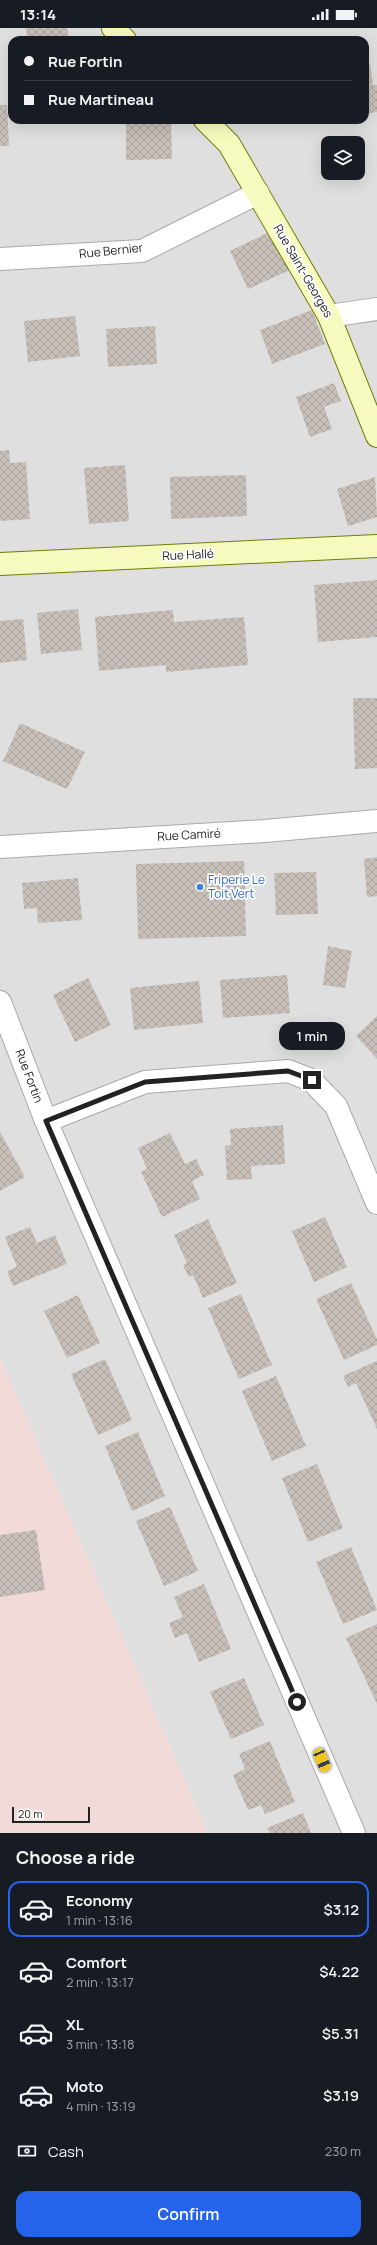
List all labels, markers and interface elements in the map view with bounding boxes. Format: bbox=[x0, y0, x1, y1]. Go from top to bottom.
text: 13:14 bbox=[20, 4, 56, 25]
text: Rue Fortin bbox=[48, 51, 122, 72]
text: Rue Martineau bbox=[48, 89, 154, 110]
map controls bbox=[321, 136, 365, 180]
button: layers bbox=[321, 136, 365, 180]
street label: Rue Saint-Georges bbox=[270, 221, 337, 320]
street label: Rue Bernier bbox=[78, 239, 144, 262]
street label: Rue Hallé bbox=[162, 545, 214, 564]
street label: Rue Camiré bbox=[157, 824, 221, 845]
place label: Friperie Le Toit Vert bbox=[208, 871, 265, 902]
marker: Friperie Le Toit Vert bbox=[195, 882, 205, 892]
callout: 1 min bbox=[279, 1022, 345, 1050]
text: 1 min bbox=[297, 1027, 328, 1045]
street label: Rue Fortin bbox=[11, 1047, 47, 1105]
route end bbox=[303, 1071, 321, 1089]
route start bbox=[288, 1693, 306, 1711]
car bbox=[312, 1747, 332, 1773]
scale bar bbox=[12, 1805, 90, 1824]
text: 20 m bbox=[18, 1806, 43, 1821]
text: Choose a ride bbox=[16, 1845, 135, 1869]
text: Economy bbox=[66, 1890, 133, 1911]
icon: car bbox=[18, 1891, 54, 1927]
text: $3.12 bbox=[324, 1899, 359, 1920]
text: 1 min · 13:16 bbox=[66, 1911, 133, 1929]
text: Comfort bbox=[66, 1952, 127, 1973]
icon: car bbox=[18, 1953, 54, 1989]
text: $4.22 bbox=[319, 1961, 359, 1982]
text: 2 min · 13:17 bbox=[66, 1973, 134, 1991]
text: XL bbox=[66, 2014, 84, 2035]
icon: car bbox=[18, 2015, 54, 2051]
text: $5.31 bbox=[322, 2023, 359, 2044]
text: 3 min · 13:18 bbox=[66, 2035, 134, 2053]
text: Moto bbox=[66, 2076, 103, 2097]
icon: car bbox=[18, 2077, 54, 2113]
text: $3.19 bbox=[323, 2085, 359, 2106]
text: 4 min · 13:19 bbox=[66, 2097, 135, 2115]
icon: cash bbox=[16, 2140, 38, 2162]
text: Cash bbox=[48, 2141, 84, 2162]
text: 230 m bbox=[325, 2142, 361, 2160]
button: Confirm bbox=[16, 2191, 361, 2237]

